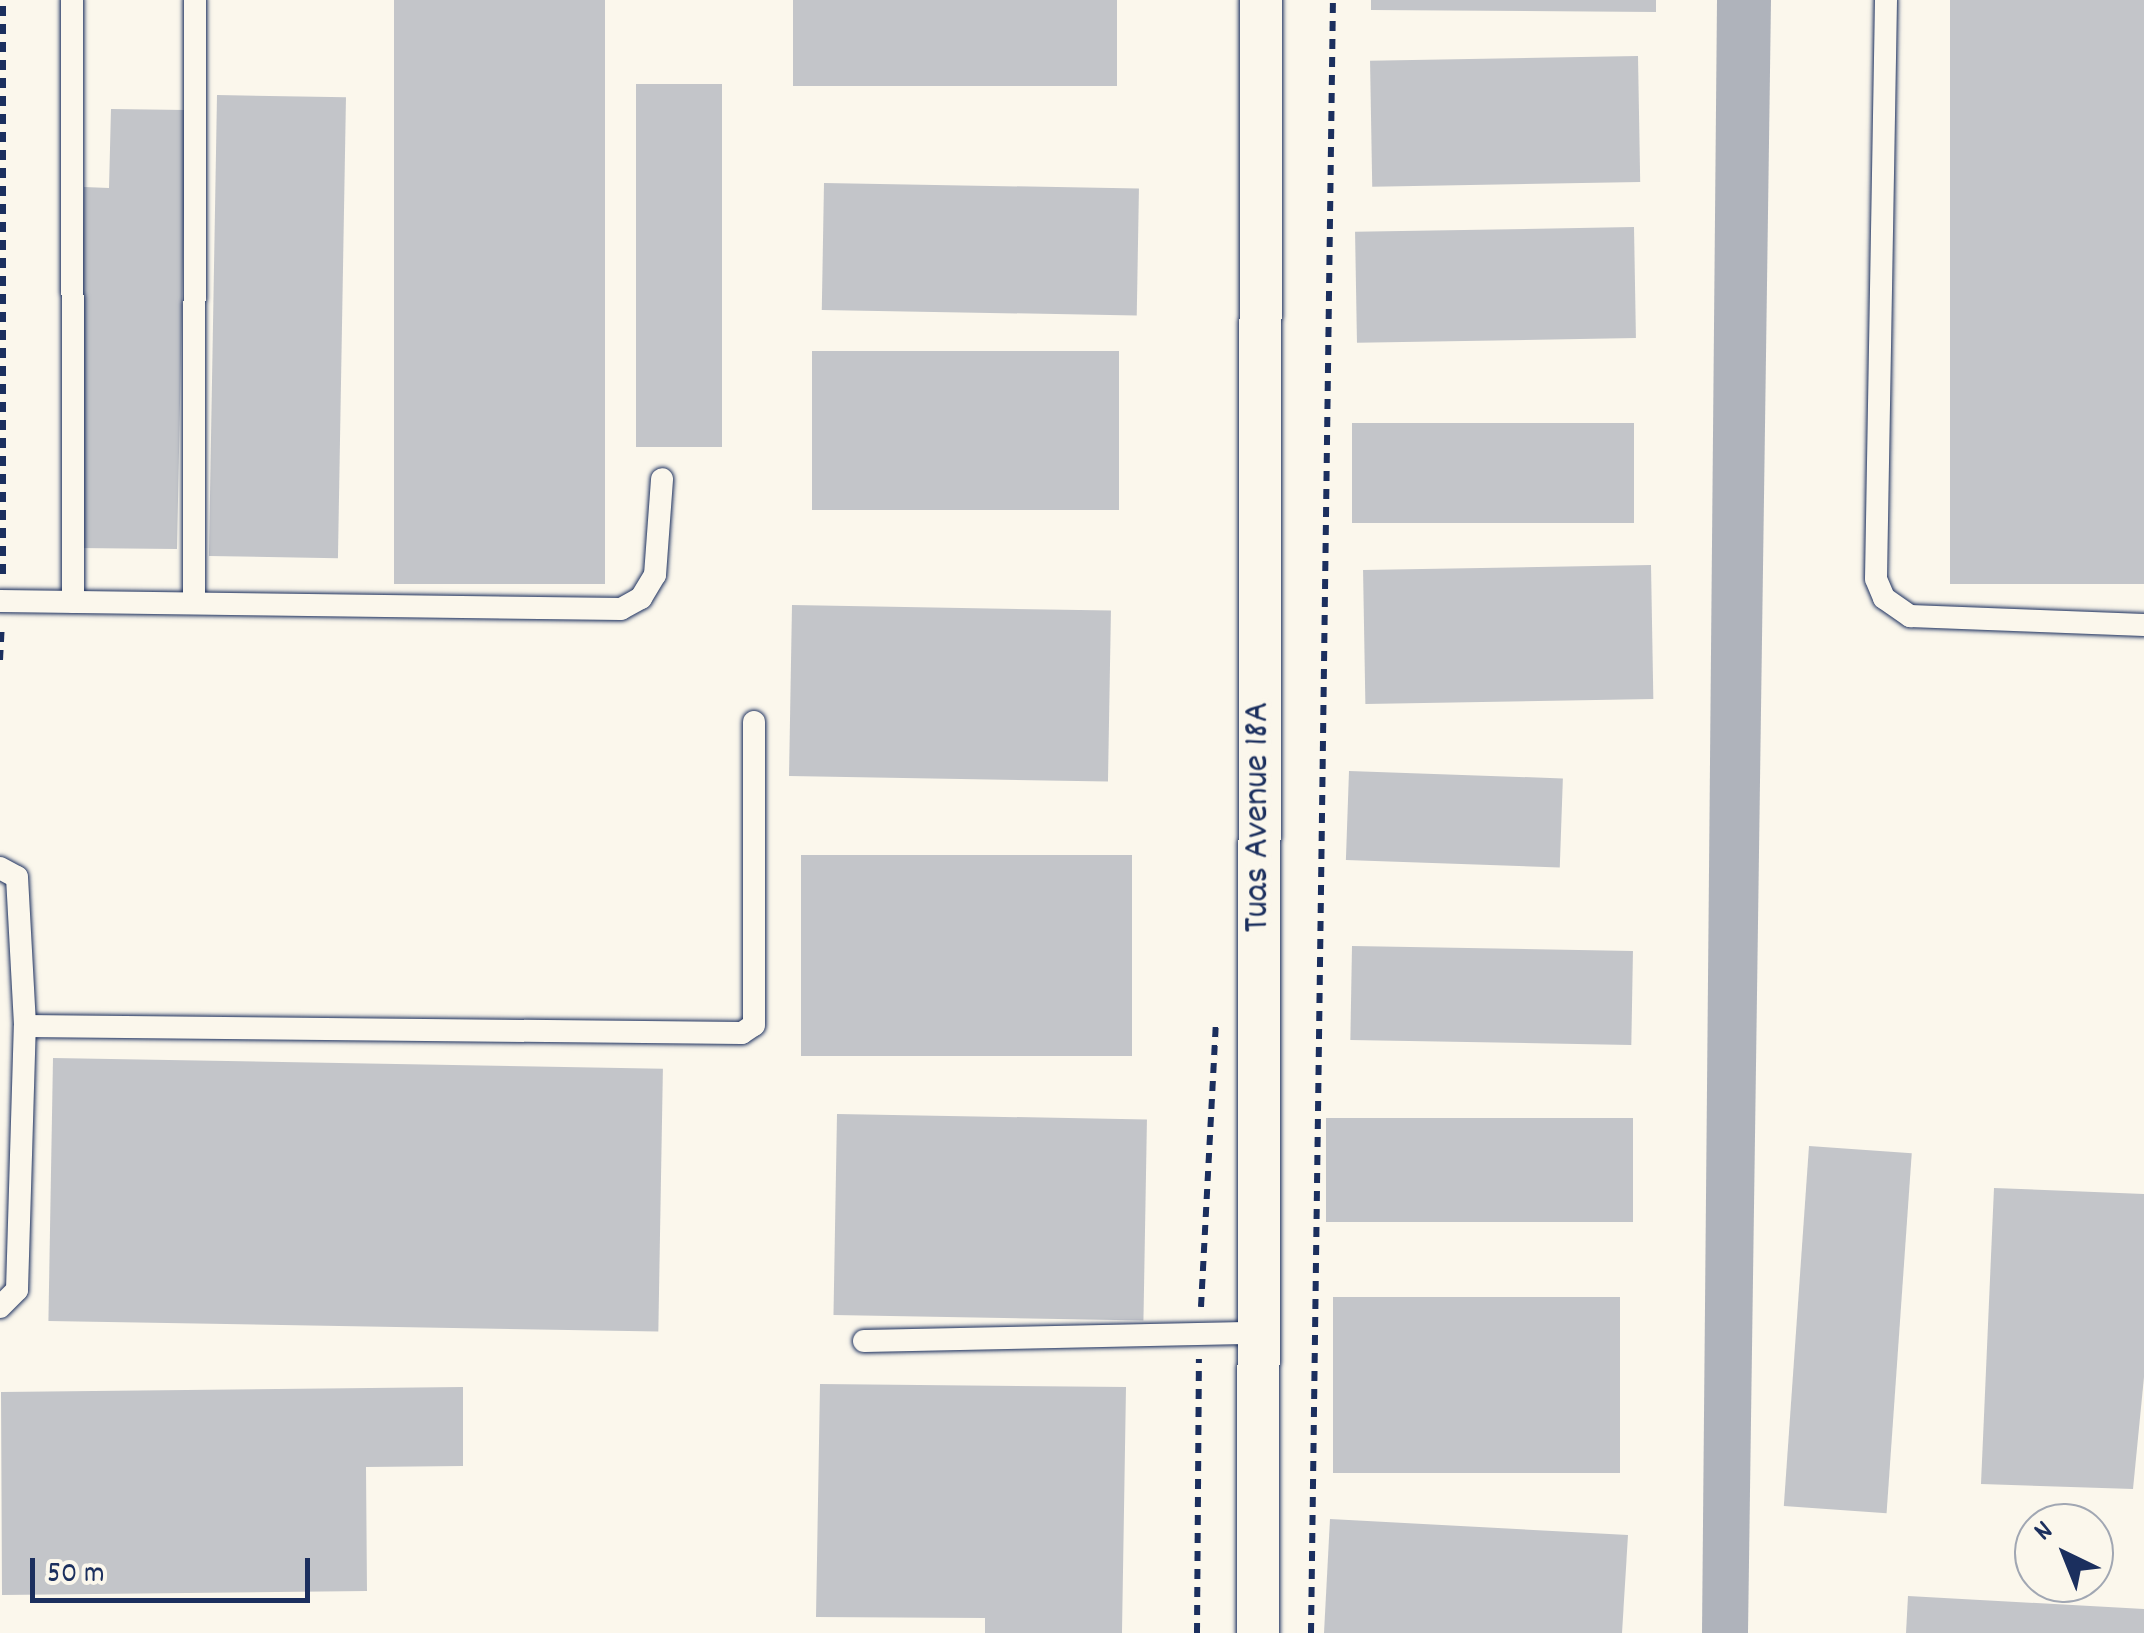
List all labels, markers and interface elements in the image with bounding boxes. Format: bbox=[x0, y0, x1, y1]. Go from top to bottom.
street label: Tuas Avenue 18A bbox=[1236, 701, 1282, 933]
north arrow bbox=[2014, 1503, 2114, 1603]
text: N bbox=[2026, 1513, 2064, 1552]
scale bar bbox=[35, 1538, 315, 1600]
text: 50 m bbox=[47, 1554, 105, 1597]

